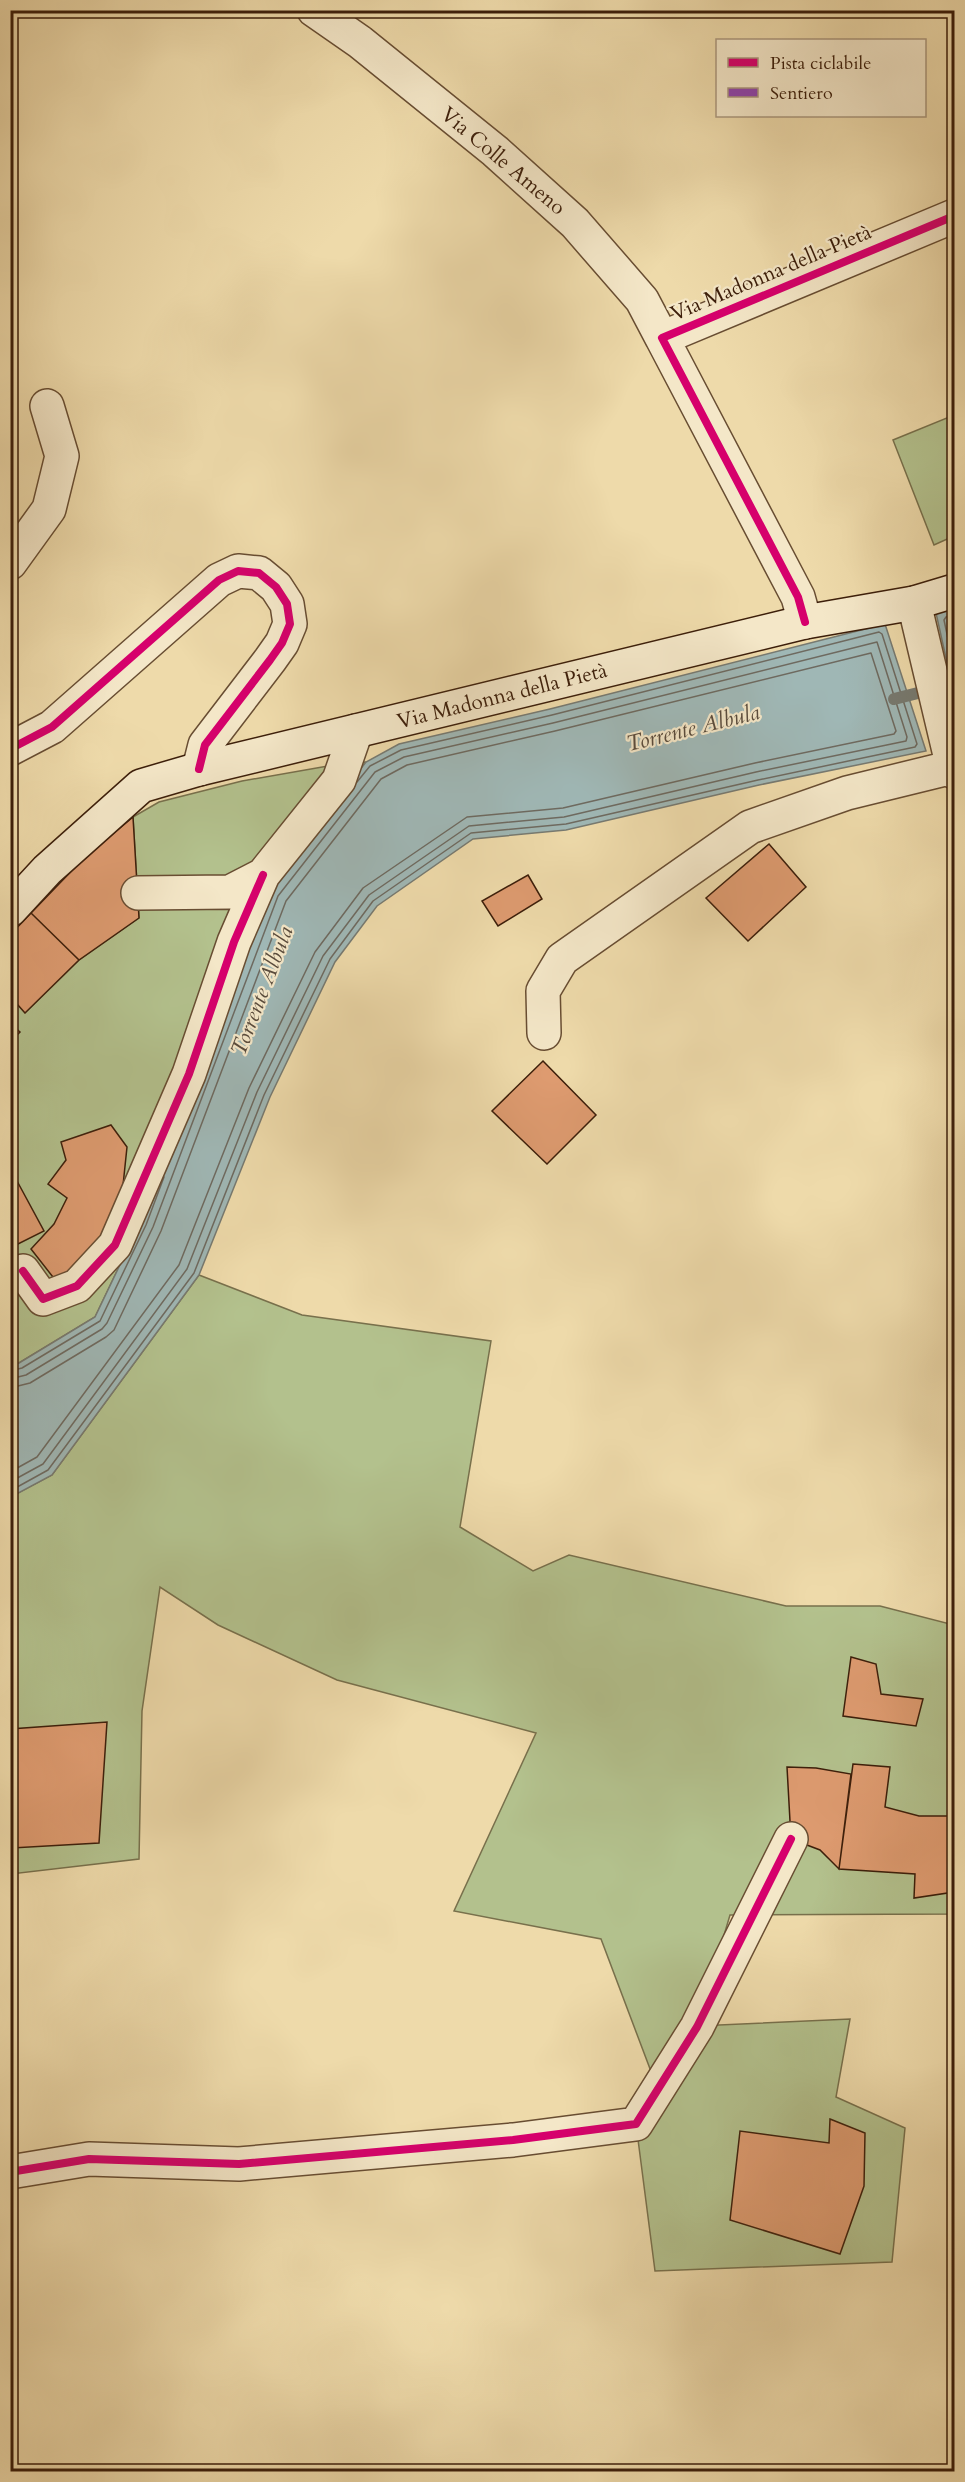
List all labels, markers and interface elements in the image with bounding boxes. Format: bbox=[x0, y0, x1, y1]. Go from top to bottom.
legend bbox=[716, 39, 926, 117]
text: Pista ciclabile bbox=[770, 51, 871, 76]
text: Sentiero bbox=[770, 81, 833, 106]
street label: Via Colle Ameno bbox=[434, 100, 572, 222]
street label: Via Madonna della Pietà bbox=[666, 218, 876, 328]
street label: Via Madonna della Pietà bbox=[394, 656, 610, 736]
water label: Torrente Albula bbox=[623, 697, 763, 759]
water label: Torrente Albula bbox=[224, 922, 300, 1060]

